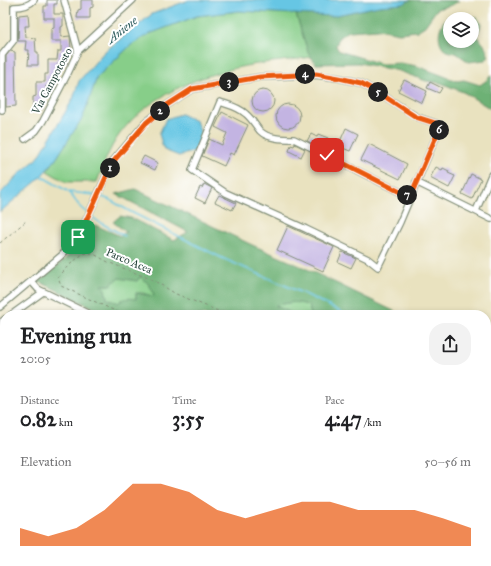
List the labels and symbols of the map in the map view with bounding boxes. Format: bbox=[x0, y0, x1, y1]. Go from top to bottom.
water label: Aniene bbox=[102, 13, 141, 48]
street label: Via Campotosto bbox=[29, 45, 75, 117]
pin: 4 bbox=[295, 64, 315, 84]
pin: 3 bbox=[219, 72, 239, 92]
pin: 5 bbox=[368, 82, 388, 102]
pin: 2 bbox=[150, 101, 170, 121]
pin: 6 bbox=[429, 120, 449, 140]
pin bbox=[310, 138, 344, 172]
pin: 1 bbox=[100, 158, 120, 178]
pin: 7 bbox=[397, 185, 417, 205]
pin bbox=[61, 220, 95, 254]
street label: Parco Acea bbox=[104, 246, 154, 277]

